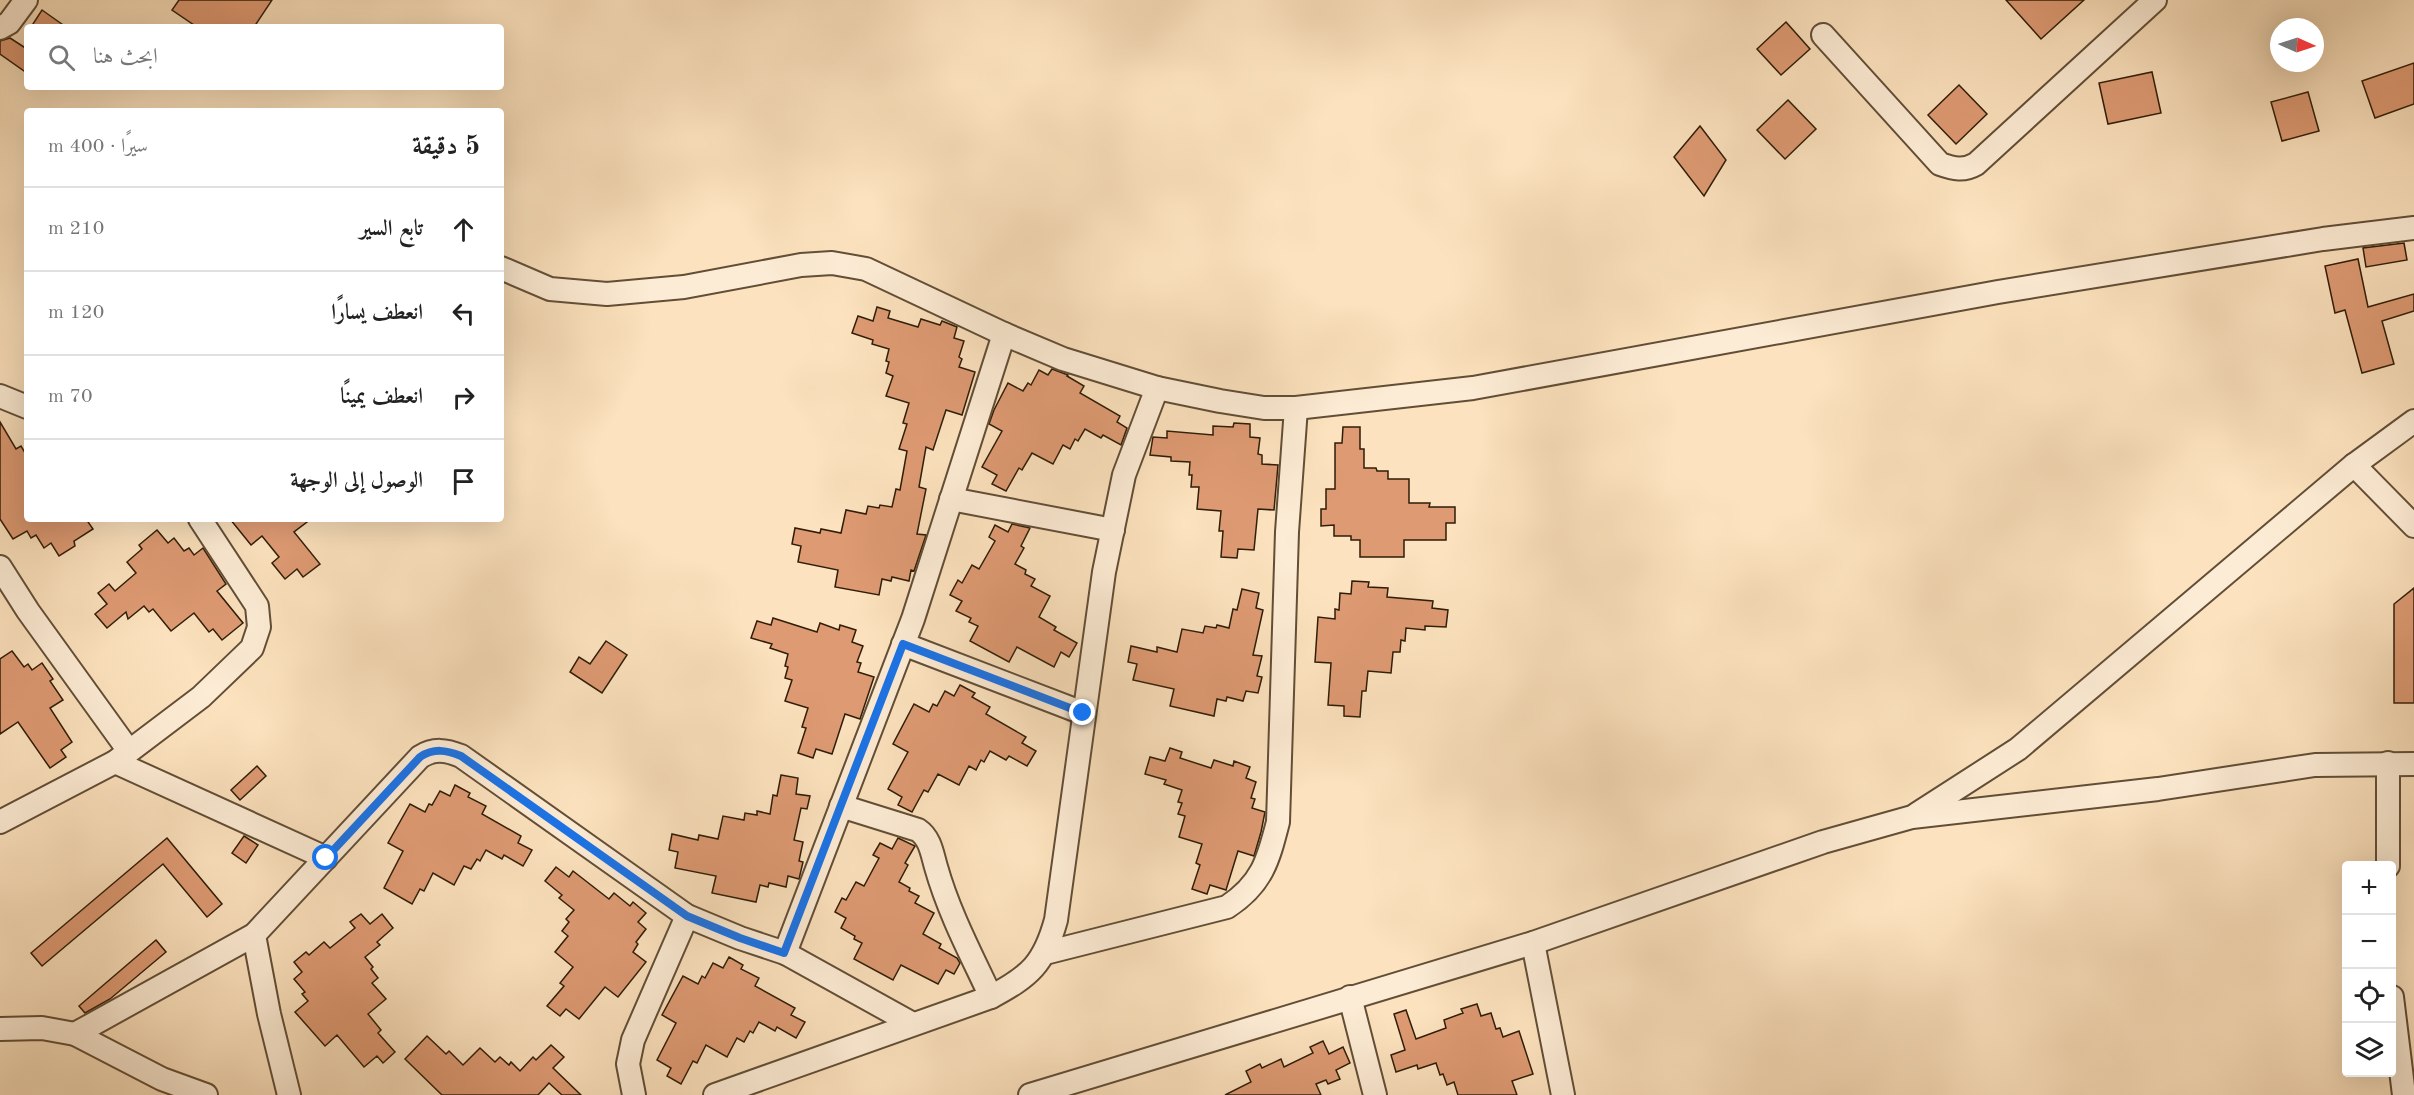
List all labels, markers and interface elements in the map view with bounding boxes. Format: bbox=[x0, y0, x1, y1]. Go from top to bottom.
north arrow bbox=[2270, 18, 2324, 72]
search box bbox=[24, 24, 504, 90]
icon: search bbox=[45, 41, 78, 74]
text: ابحث هنا bbox=[93, 46, 158, 68]
text: 5 دقيقة bbox=[412, 134, 480, 160]
text: سيرًا · 400 m bbox=[48, 137, 148, 157]
icon: ahead bbox=[447, 213, 480, 246]
text: تابع السير bbox=[359, 218, 423, 240]
text: 210 m bbox=[48, 219, 104, 239]
icon: left bbox=[447, 297, 480, 330]
text: انعطف يسارًا bbox=[331, 302, 423, 324]
text: 120 m bbox=[48, 303, 104, 323]
icon: right bbox=[447, 381, 480, 414]
text: انعطف يمينًا bbox=[340, 386, 423, 408]
text: 70 m bbox=[48, 387, 93, 407]
icon: arrive bbox=[447, 465, 480, 498]
text: الوصول إلى الوجهة bbox=[290, 470, 423, 492]
route end bbox=[1069, 699, 1095, 725]
route start bbox=[312, 844, 338, 870]
map controls bbox=[2342, 861, 2396, 1077]
button: + bbox=[2342, 861, 2396, 915]
button: − bbox=[2342, 915, 2396, 969]
button: locate bbox=[2342, 969, 2396, 1023]
button: layers bbox=[2342, 1023, 2396, 1077]

